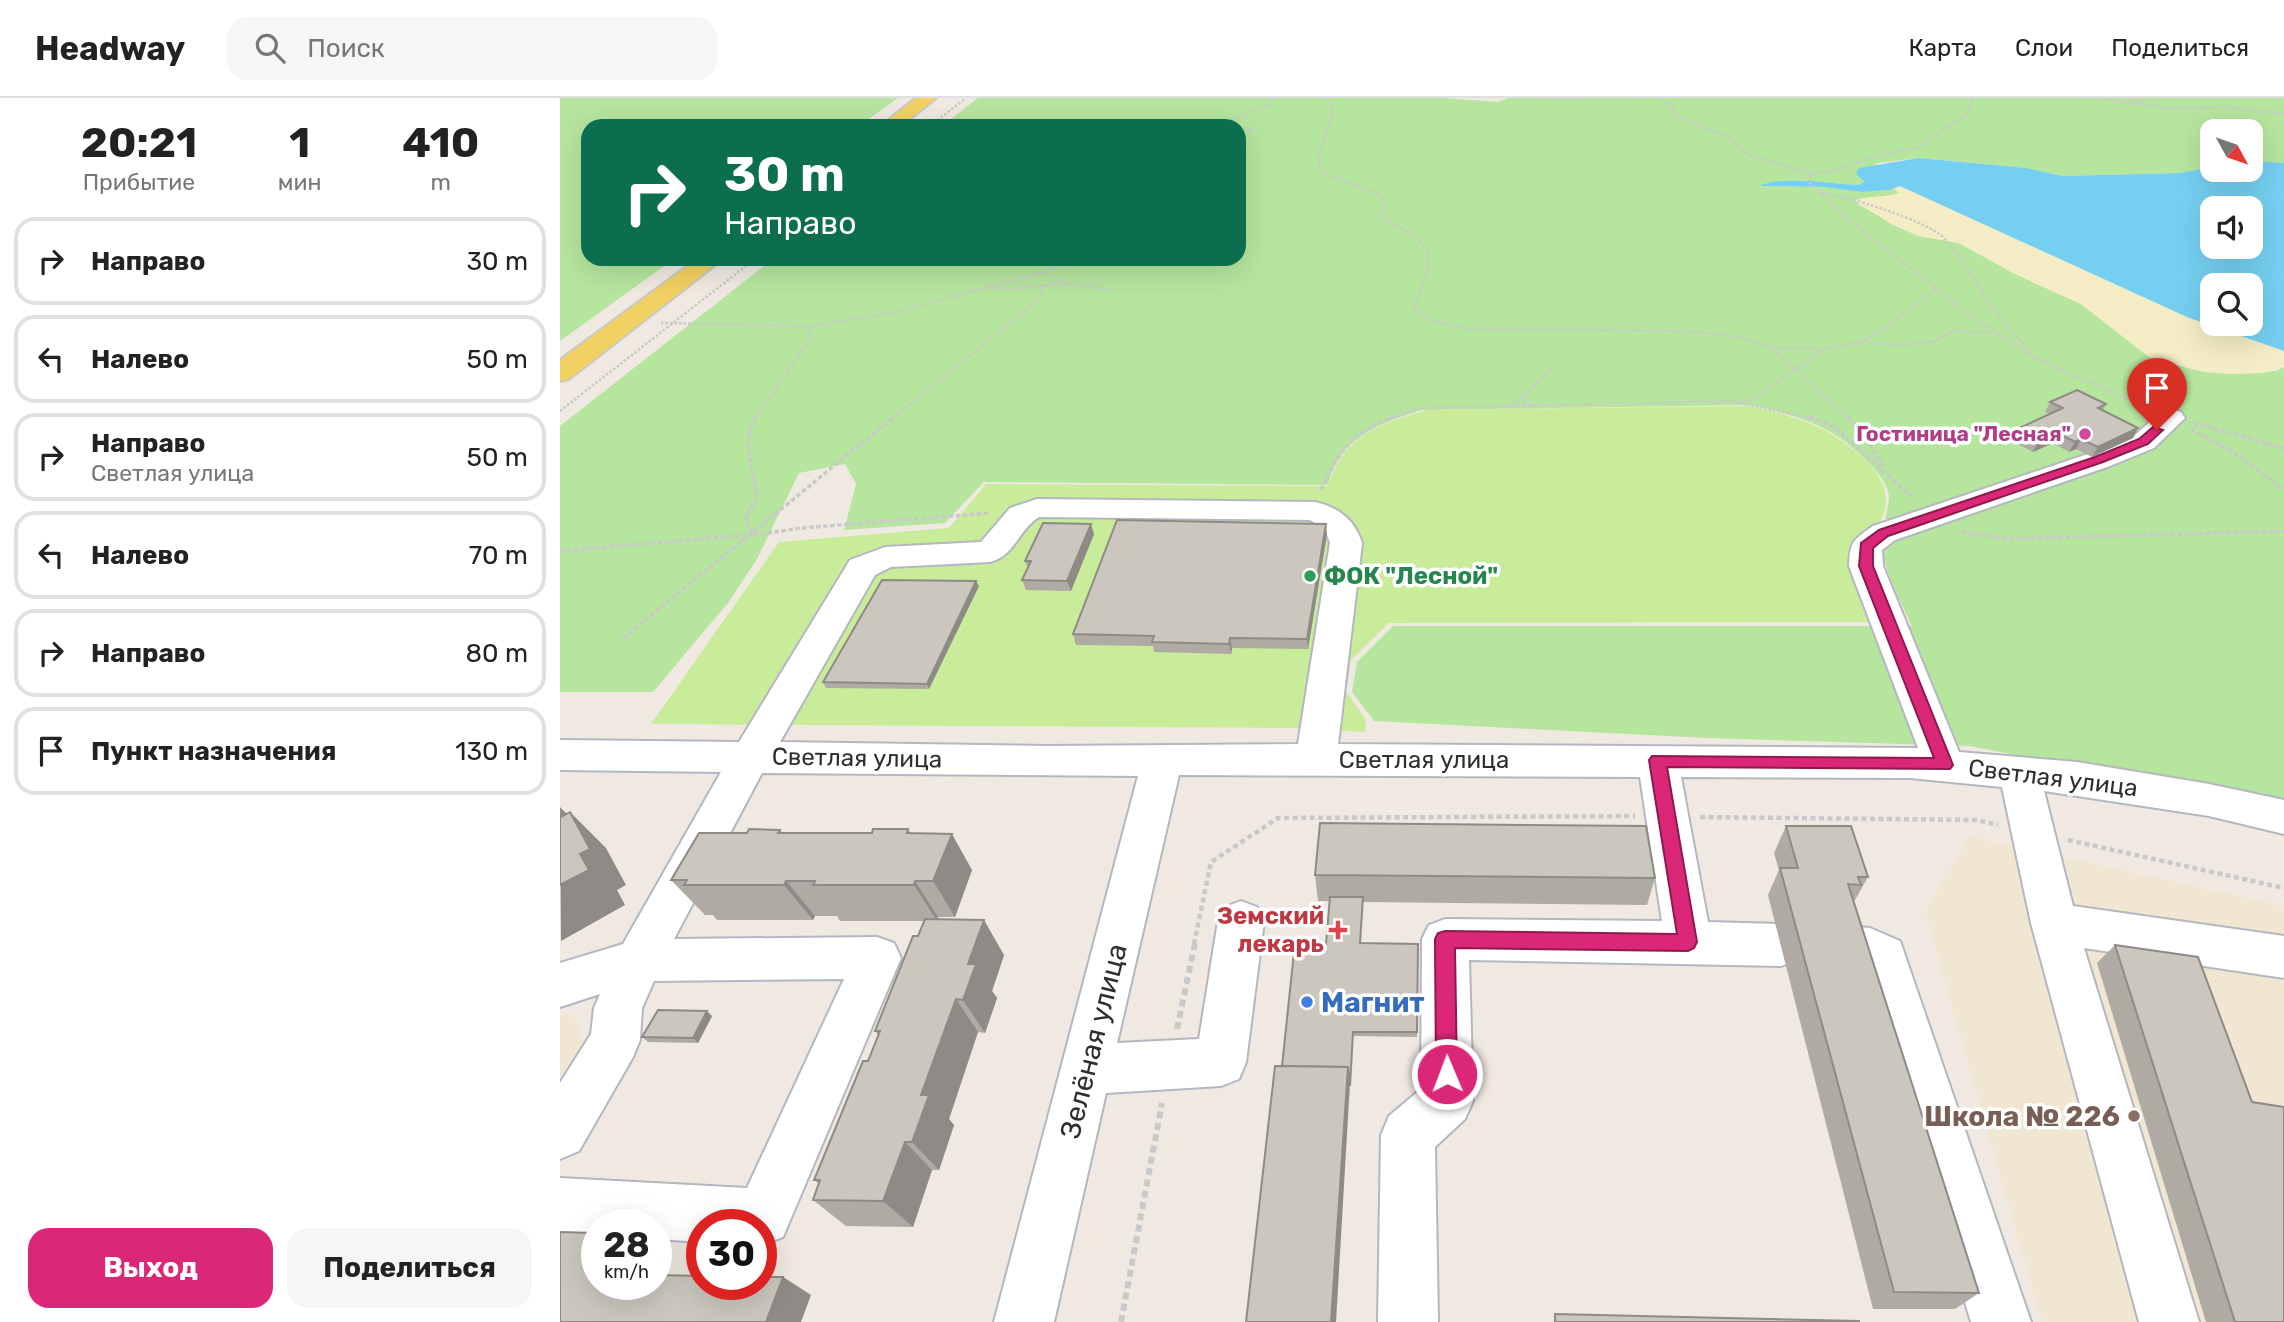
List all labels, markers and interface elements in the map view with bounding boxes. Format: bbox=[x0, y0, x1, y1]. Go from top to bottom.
search box bbox=[227, 17, 717, 80]
text: Headway bbox=[35, 29, 185, 68]
icon: search bbox=[251, 29, 289, 67]
text: Поиск bbox=[307, 33, 385, 64]
text: Карта bbox=[1908, 34, 1977, 62]
text: Слои bbox=[2015, 34, 2073, 62]
text: Поделиться bbox=[2111, 34, 2249, 62]
text: 20:21 bbox=[81, 118, 197, 168]
text: 1 bbox=[289, 118, 310, 168]
text: 410 bbox=[402, 118, 479, 168]
north arrow bbox=[2200, 119, 2263, 182]
map controls bbox=[2200, 119, 2263, 336]
text: 30 m bbox=[724, 145, 845, 203]
icon: right bbox=[609, 147, 700, 238]
text: Прибытие bbox=[83, 168, 195, 196]
text: мин bbox=[278, 168, 321, 196]
text: m bbox=[430, 168, 451, 196]
button: sound bbox=[2200, 196, 2263, 259]
text: Направо bbox=[724, 204, 857, 242]
icon: right bbox=[32, 242, 70, 280]
text: Направо bbox=[91, 246, 205, 277]
text: 30 m bbox=[466, 246, 528, 277]
button: search bbox=[2200, 273, 2263, 336]
icon: left bbox=[32, 340, 70, 378]
text: Налево bbox=[91, 344, 189, 375]
text: 50 m bbox=[467, 344, 528, 375]
pin bbox=[2127, 358, 2187, 430]
icon: arrive bbox=[2138, 369, 2176, 407]
place label: Гостиница "Лесная" bbox=[1856, 421, 2071, 446]
marker: Гостиница "Лесная" bbox=[2077, 426, 2093, 442]
text: Направо bbox=[91, 428, 205, 459]
icon: right bbox=[32, 438, 70, 476]
text: 50 m bbox=[467, 442, 528, 473]
text: Светлая улица bbox=[91, 459, 254, 487]
icon: left bbox=[32, 536, 70, 574]
text: Налево bbox=[91, 540, 189, 571]
text: 70 m bbox=[469, 540, 528, 571]
place label: ФОК "Лесной" bbox=[1324, 562, 1498, 590]
marker: ФОК "Лесной" bbox=[1302, 568, 1318, 584]
icon: right bbox=[32, 634, 70, 672]
text: Направо bbox=[91, 638, 205, 669]
text: 80 m bbox=[465, 638, 528, 669]
icon: arrive bbox=[32, 732, 70, 770]
text: Пункт назначения bbox=[91, 736, 336, 767]
text: 130 m bbox=[455, 736, 528, 767]
street label: Светлая улица bbox=[772, 743, 942, 773]
street label: Светлая улица bbox=[1339, 746, 1509, 774]
street label: Светлая улица bbox=[1967, 754, 2139, 802]
place label: Земский лекарь bbox=[1217, 902, 1324, 958]
marker: Земский лекарь bbox=[1330, 922, 1346, 938]
street label: Зелёная улица bbox=[1053, 940, 1134, 1142]
place label: Магнит bbox=[1321, 986, 1425, 1019]
marker: Магнит bbox=[1299, 994, 1315, 1010]
position arrow bbox=[1410, 1037, 1484, 1111]
place label: Школа № 226 bbox=[1924, 1100, 2120, 1133]
marker: Школа № 226 bbox=[2126, 1108, 2142, 1124]
speed limit sign: 30 bbox=[686, 1209, 777, 1300]
text: 28 bbox=[603, 1224, 650, 1266]
button: Выход bbox=[28, 1228, 273, 1308]
button: Поделиться bbox=[287, 1228, 532, 1308]
text: km/h bbox=[604, 1261, 649, 1283]

